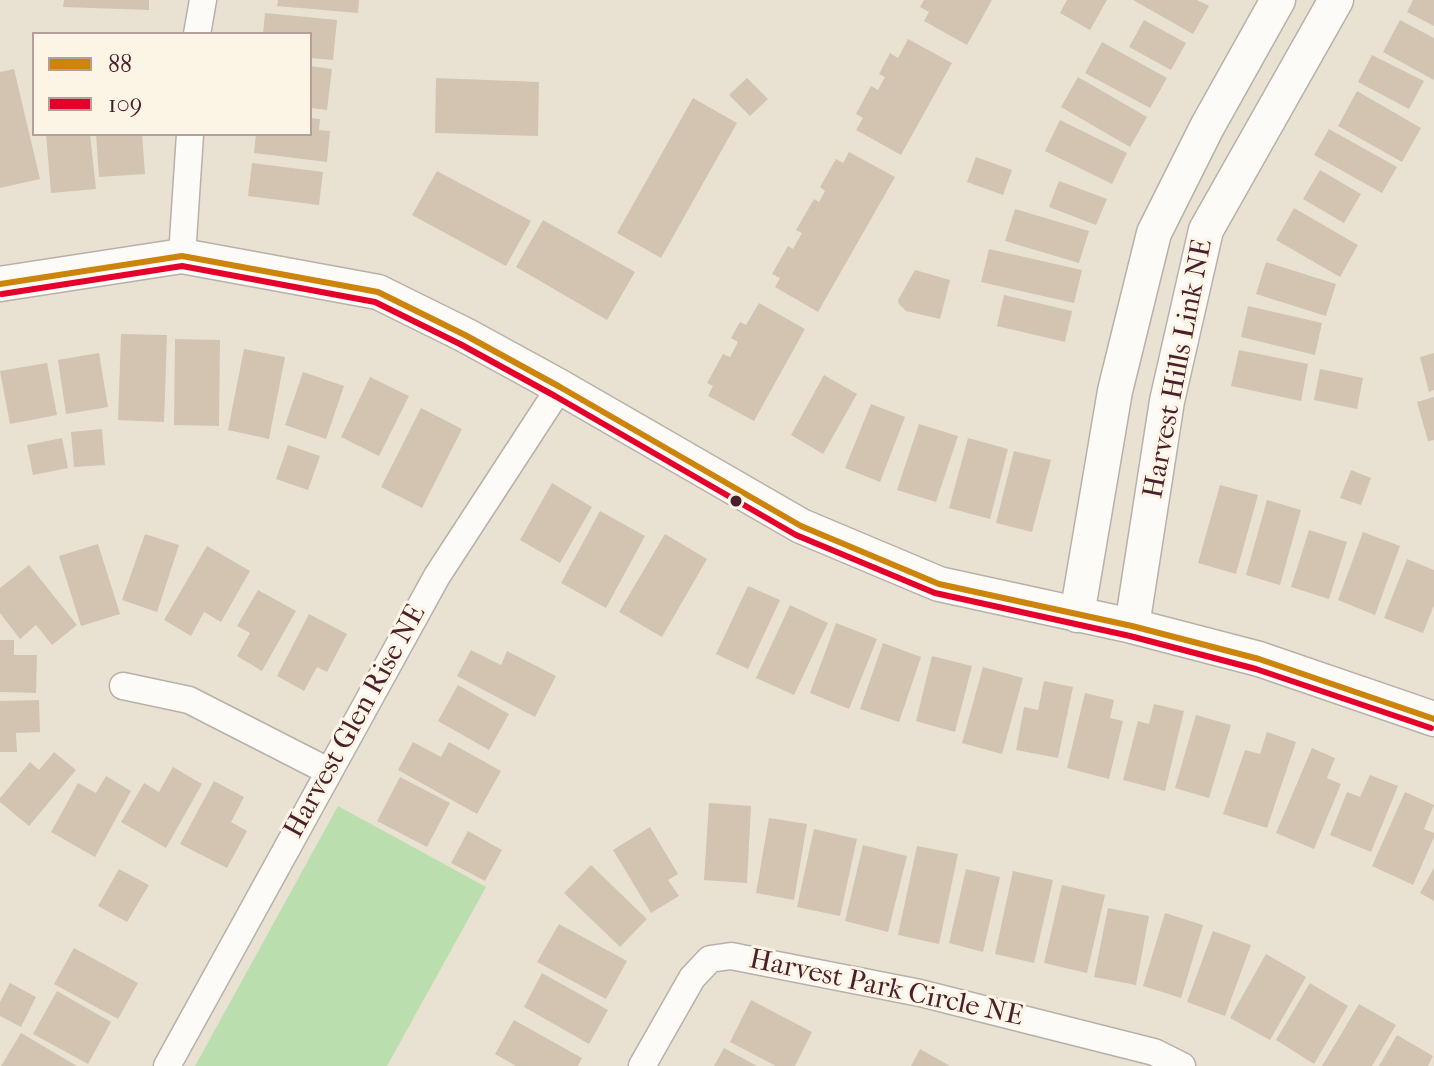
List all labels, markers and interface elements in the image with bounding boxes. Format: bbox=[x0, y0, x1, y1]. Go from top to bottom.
legend bbox=[32, 32, 312, 136]
text: 88 bbox=[108, 50, 132, 78]
text: 109 bbox=[108, 90, 142, 118]
street label: Harvest Hills Link NE bbox=[1137, 237, 1221, 501]
unlabelled marker bbox=[728, 493, 744, 509]
street label: Harvest Glen Rise NE bbox=[278, 600, 434, 844]
street label: Harvest Park Circle NE bbox=[746, 944, 1026, 1034]

